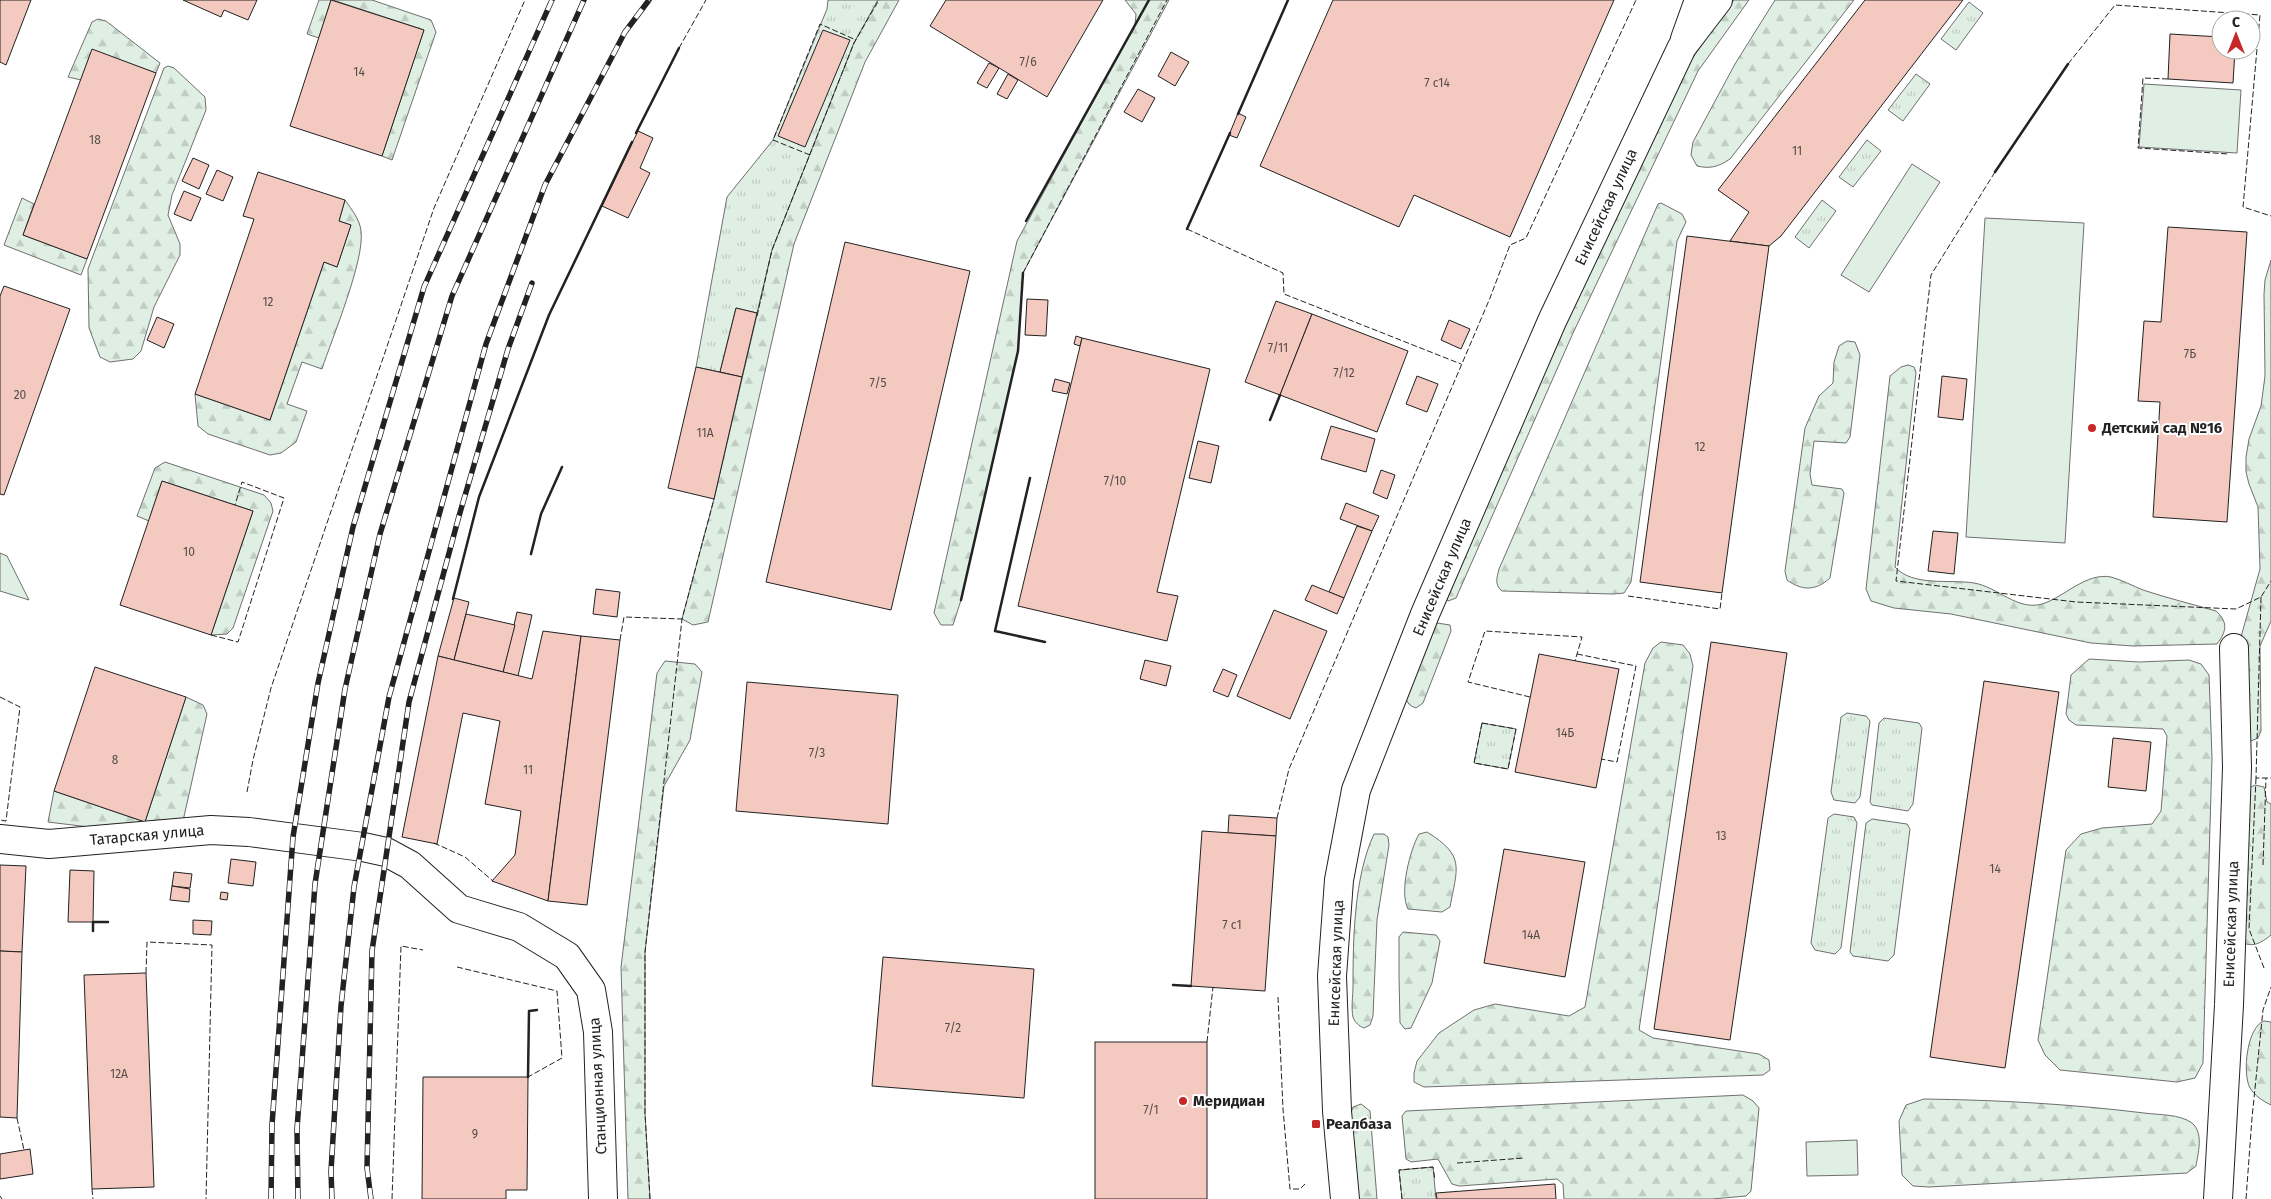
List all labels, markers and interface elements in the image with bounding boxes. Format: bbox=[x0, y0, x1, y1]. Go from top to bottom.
north arrow bbox=[2211, 10, 2261, 60]
text: С bbox=[2232, 14, 2240, 31]
house number: 7/6 bbox=[1019, 55, 1037, 69]
house number: 14 bbox=[353, 65, 365, 79]
house number: 7 с14 bbox=[1424, 76, 1450, 90]
house number: 18 bbox=[89, 133, 101, 147]
house number: 11 bbox=[1792, 144, 1802, 158]
street label: Енисейская улица bbox=[1571, 146, 1641, 268]
house number: 12 bbox=[262, 295, 274, 309]
house number: 7/11 bbox=[1268, 341, 1288, 355]
house number: 7Б bbox=[2184, 347, 2196, 361]
house number: 7/12 bbox=[1333, 366, 1355, 380]
house number: 7/5 bbox=[870, 376, 886, 390]
house number: 20 bbox=[14, 388, 27, 402]
place label: Детский сад №16 bbox=[2101, 419, 2223, 437]
marker: Детский сад №16 bbox=[2086, 422, 2098, 434]
house number: 11А bbox=[696, 426, 714, 440]
house number: 12 bbox=[1694, 440, 1706, 454]
house number: 7/10 bbox=[1104, 474, 1126, 488]
street label: Енисейская улица bbox=[1409, 515, 1475, 639]
house number: 10 bbox=[183, 545, 195, 559]
house number: 14Б bbox=[1556, 726, 1574, 740]
house number: 7/3 bbox=[809, 746, 825, 760]
house number: 8 bbox=[112, 753, 119, 767]
house number: 11 bbox=[523, 763, 533, 777]
street label: Татарская улица bbox=[89, 821, 205, 849]
house number: 13 bbox=[1715, 829, 1727, 843]
street label: Енисейская улица bbox=[2220, 860, 2242, 988]
house number: 14 bbox=[1989, 862, 2001, 876]
street label: Енисейская улица bbox=[1325, 899, 1347, 1027]
house number: 7 с1 bbox=[1222, 918, 1242, 932]
house number: 14А bbox=[1522, 928, 1540, 942]
street label: Станционная улица bbox=[585, 1017, 611, 1155]
house number: 7/2 bbox=[945, 1021, 961, 1035]
house number: 12А bbox=[110, 1067, 128, 1081]
place label: Меридиан bbox=[1193, 1092, 1265, 1110]
marker: Меридиан bbox=[1177, 1095, 1189, 1107]
house number: 7/1 bbox=[1143, 1103, 1159, 1117]
place label: Реалбаза bbox=[1326, 1115, 1392, 1133]
marker: Реалбаза bbox=[1310, 1118, 1322, 1130]
house number: 9 bbox=[472, 1127, 478, 1141]

